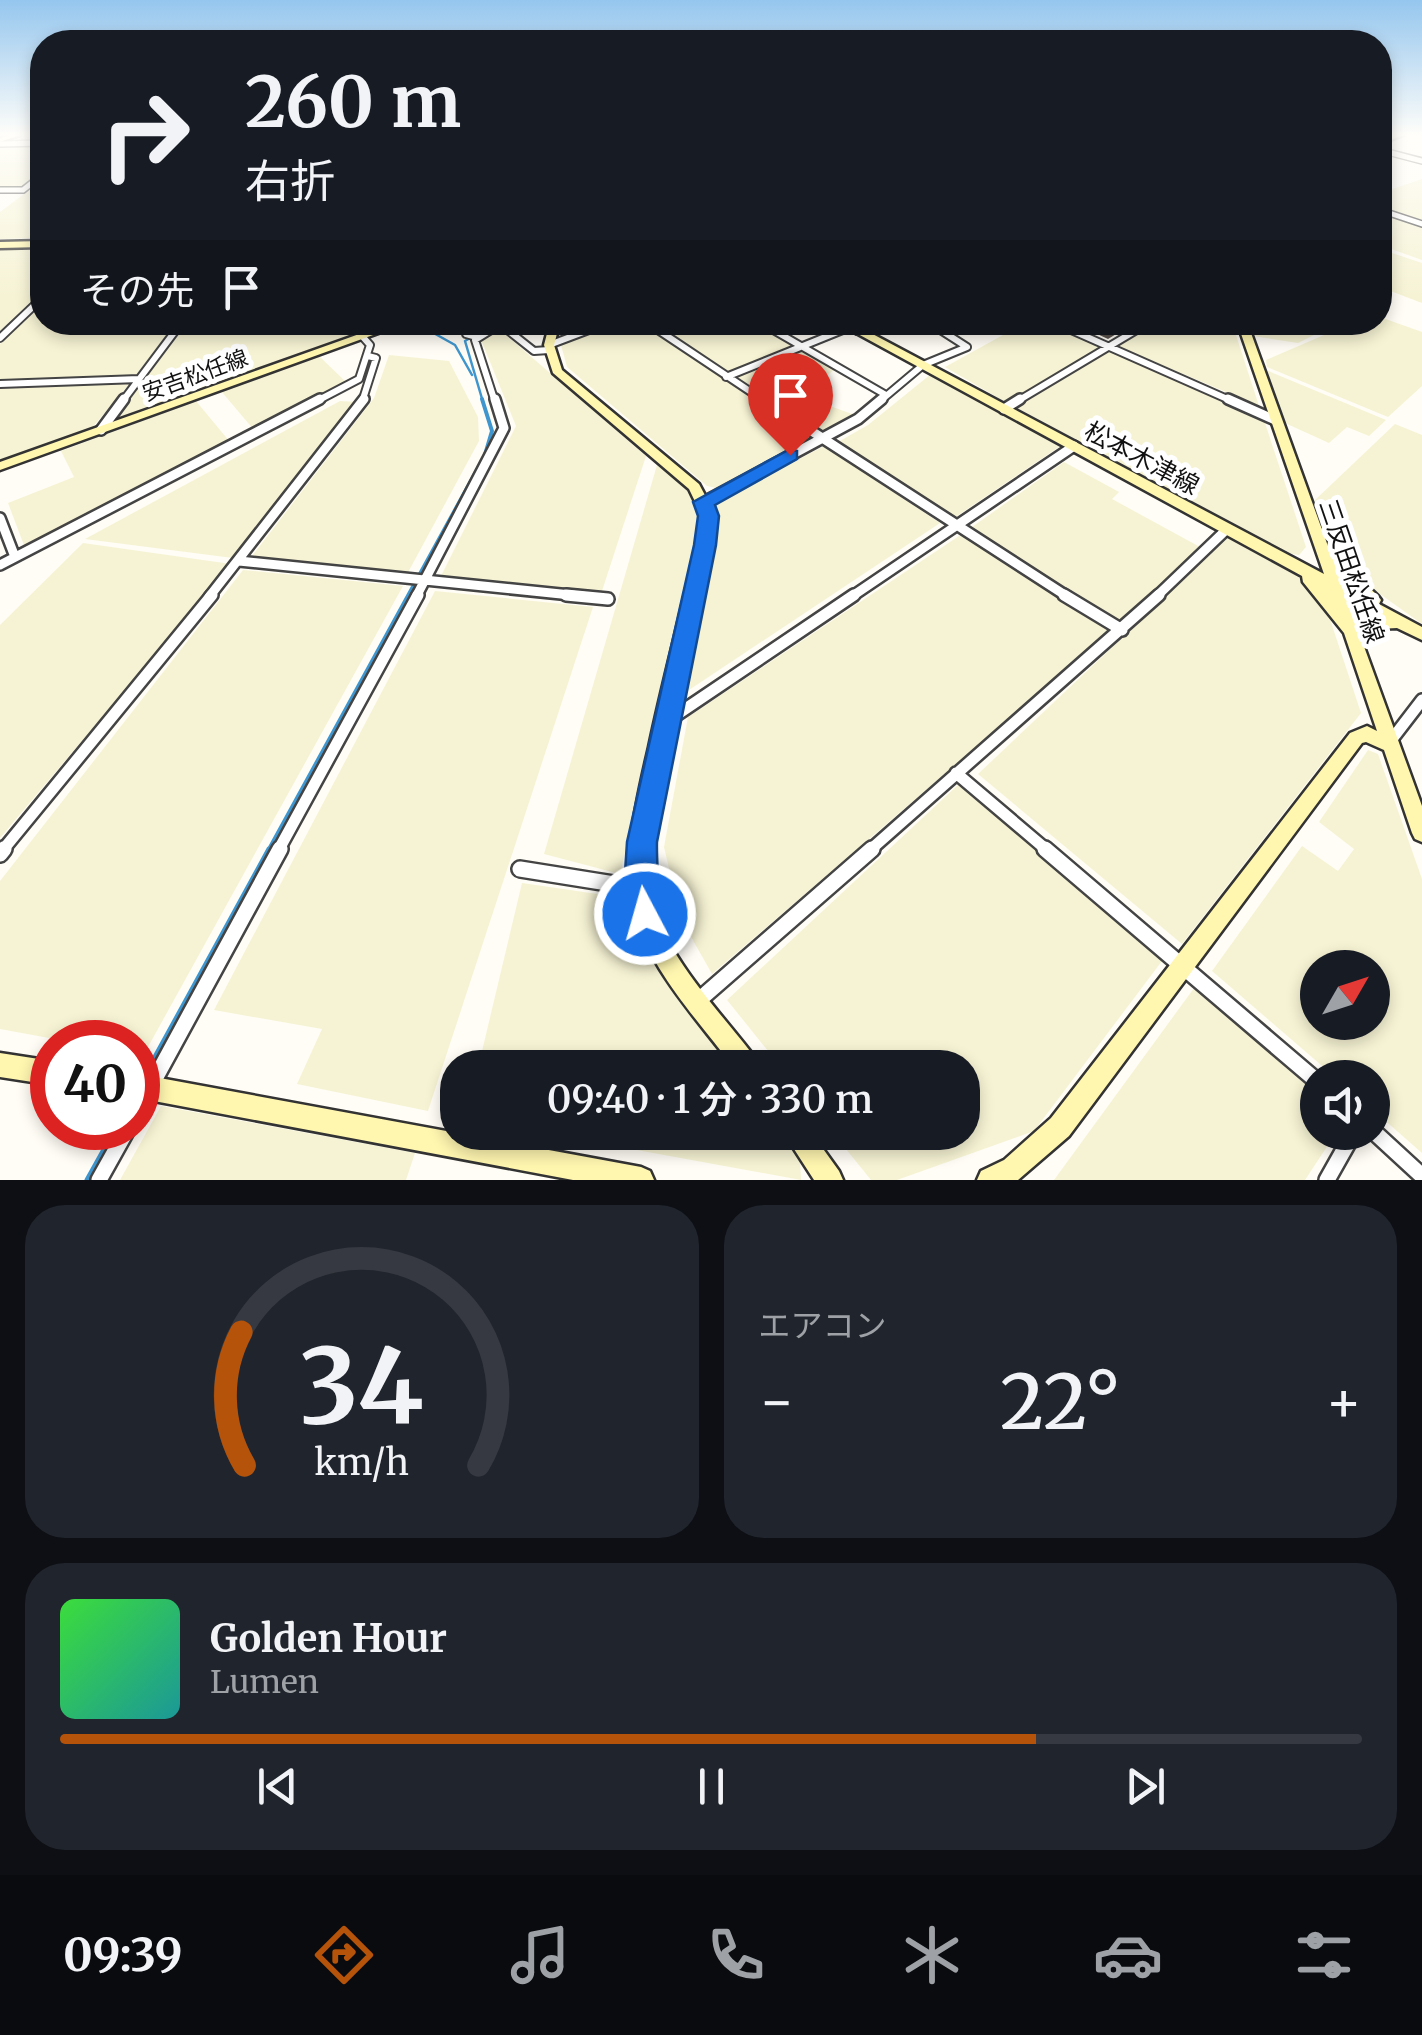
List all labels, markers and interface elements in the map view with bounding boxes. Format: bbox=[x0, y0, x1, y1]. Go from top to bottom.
text: 260 m bbox=[245, 58, 461, 146]
icon: right bbox=[80, 70, 210, 200]
text: 右折 bbox=[245, 153, 335, 209]
icon: arrive bbox=[214, 260, 269, 315]
text: その先 bbox=[80, 267, 194, 314]
street label: 安吉松任線 bbox=[139, 343, 251, 407]
pin bbox=[748, 353, 833, 456]
icon: arrive bbox=[763, 368, 818, 423]
street label: 松本木津線 bbox=[1079, 415, 1205, 501]
street label: 三反田松任線 bbox=[1312, 495, 1392, 647]
position arrow bbox=[593, 862, 697, 966]
north arrow bbox=[1300, 950, 1390, 1040]
map controls bbox=[1300, 950, 1390, 1150]
speed limit sign: 40 bbox=[30, 1020, 160, 1150]
button: sound bbox=[1300, 1060, 1390, 1150]
text: 09:40 · 1 分 · 330 m bbox=[547, 1076, 873, 1123]
text: エアコン bbox=[759, 1306, 887, 1346]
text: 34 bbox=[300, 1321, 424, 1451]
text: 22° bbox=[1000, 1355, 1120, 1449]
text: − bbox=[759, 1367, 795, 1436]
text: + bbox=[1325, 1367, 1362, 1436]
text: km/h bbox=[314, 1440, 409, 1485]
text: Golden Hour bbox=[210, 1615, 447, 1662]
text: Lumen bbox=[210, 1662, 319, 1702]
icon: previous bbox=[250, 1759, 305, 1814]
icon: pause bbox=[684, 1759, 739, 1814]
icon: next bbox=[1118, 1759, 1173, 1814]
icon: directions bbox=[309, 1920, 379, 1990]
icon: music bbox=[505, 1920, 575, 1990]
icon: phone bbox=[701, 1920, 771, 1990]
icon: climate bbox=[897, 1920, 967, 1990]
icon: car bbox=[1093, 1920, 1163, 1990]
icon: filters bbox=[1289, 1920, 1359, 1990]
text: 09:39 bbox=[63, 1927, 183, 1983]

